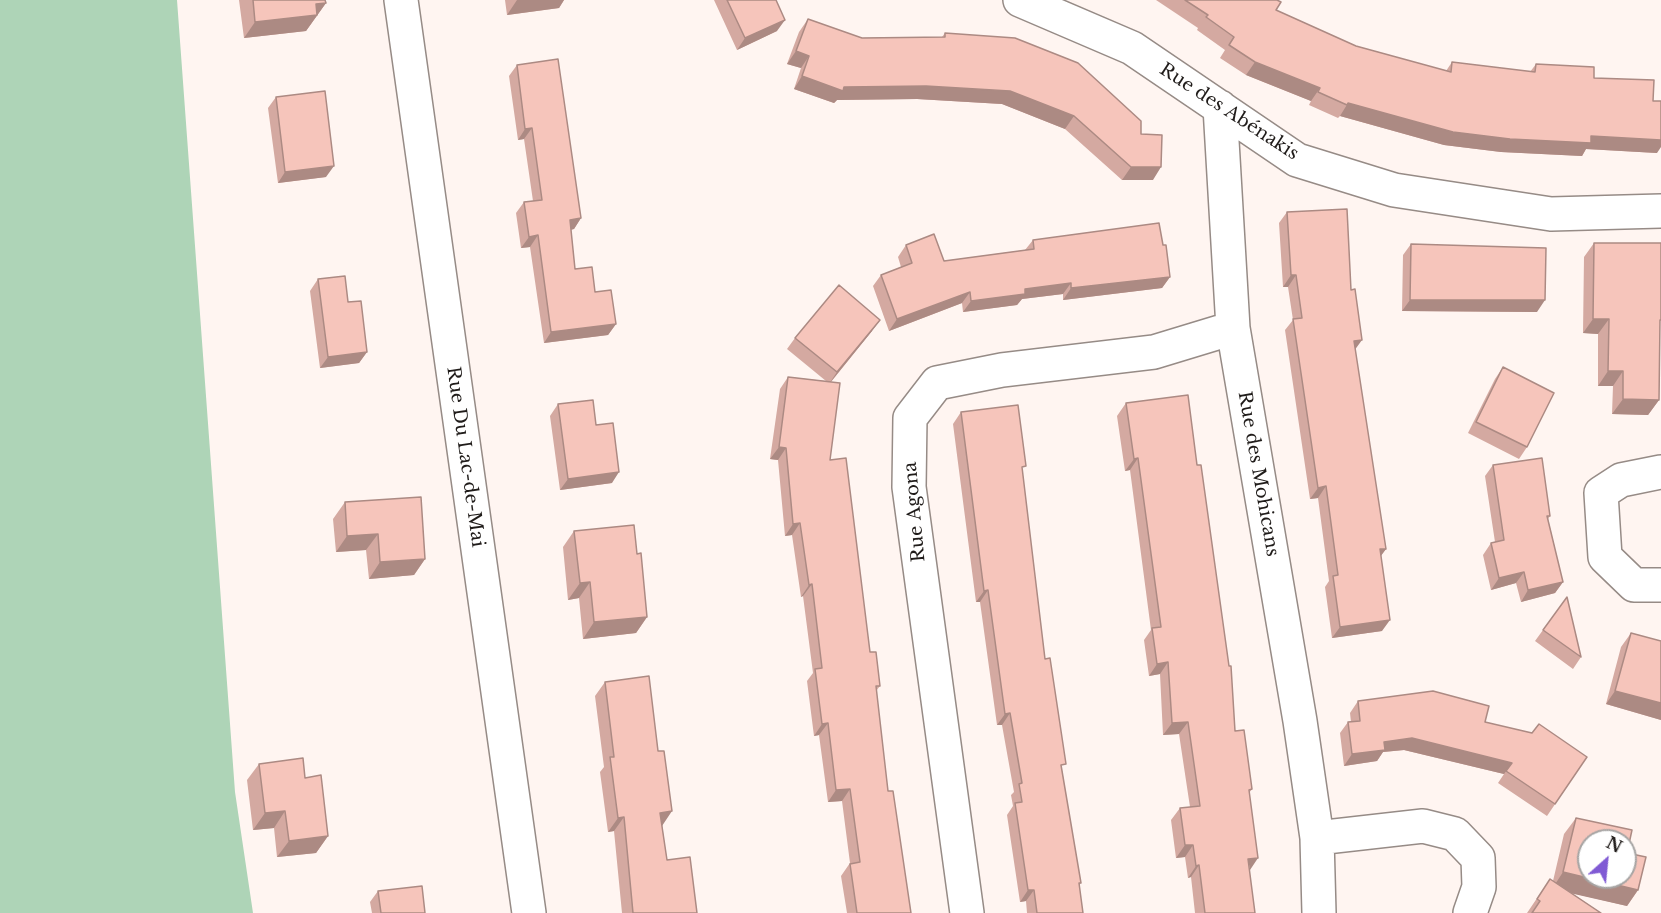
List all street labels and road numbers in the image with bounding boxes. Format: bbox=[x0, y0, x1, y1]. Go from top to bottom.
street label: Rue des Abénakis bbox=[1155, 59, 1303, 165]
street label: Rue Du Lac-de-Mai bbox=[442, 365, 488, 549]
street label: Rue des Mohicans bbox=[1233, 390, 1283, 558]
street label: Rue Agona bbox=[900, 461, 930, 563]

